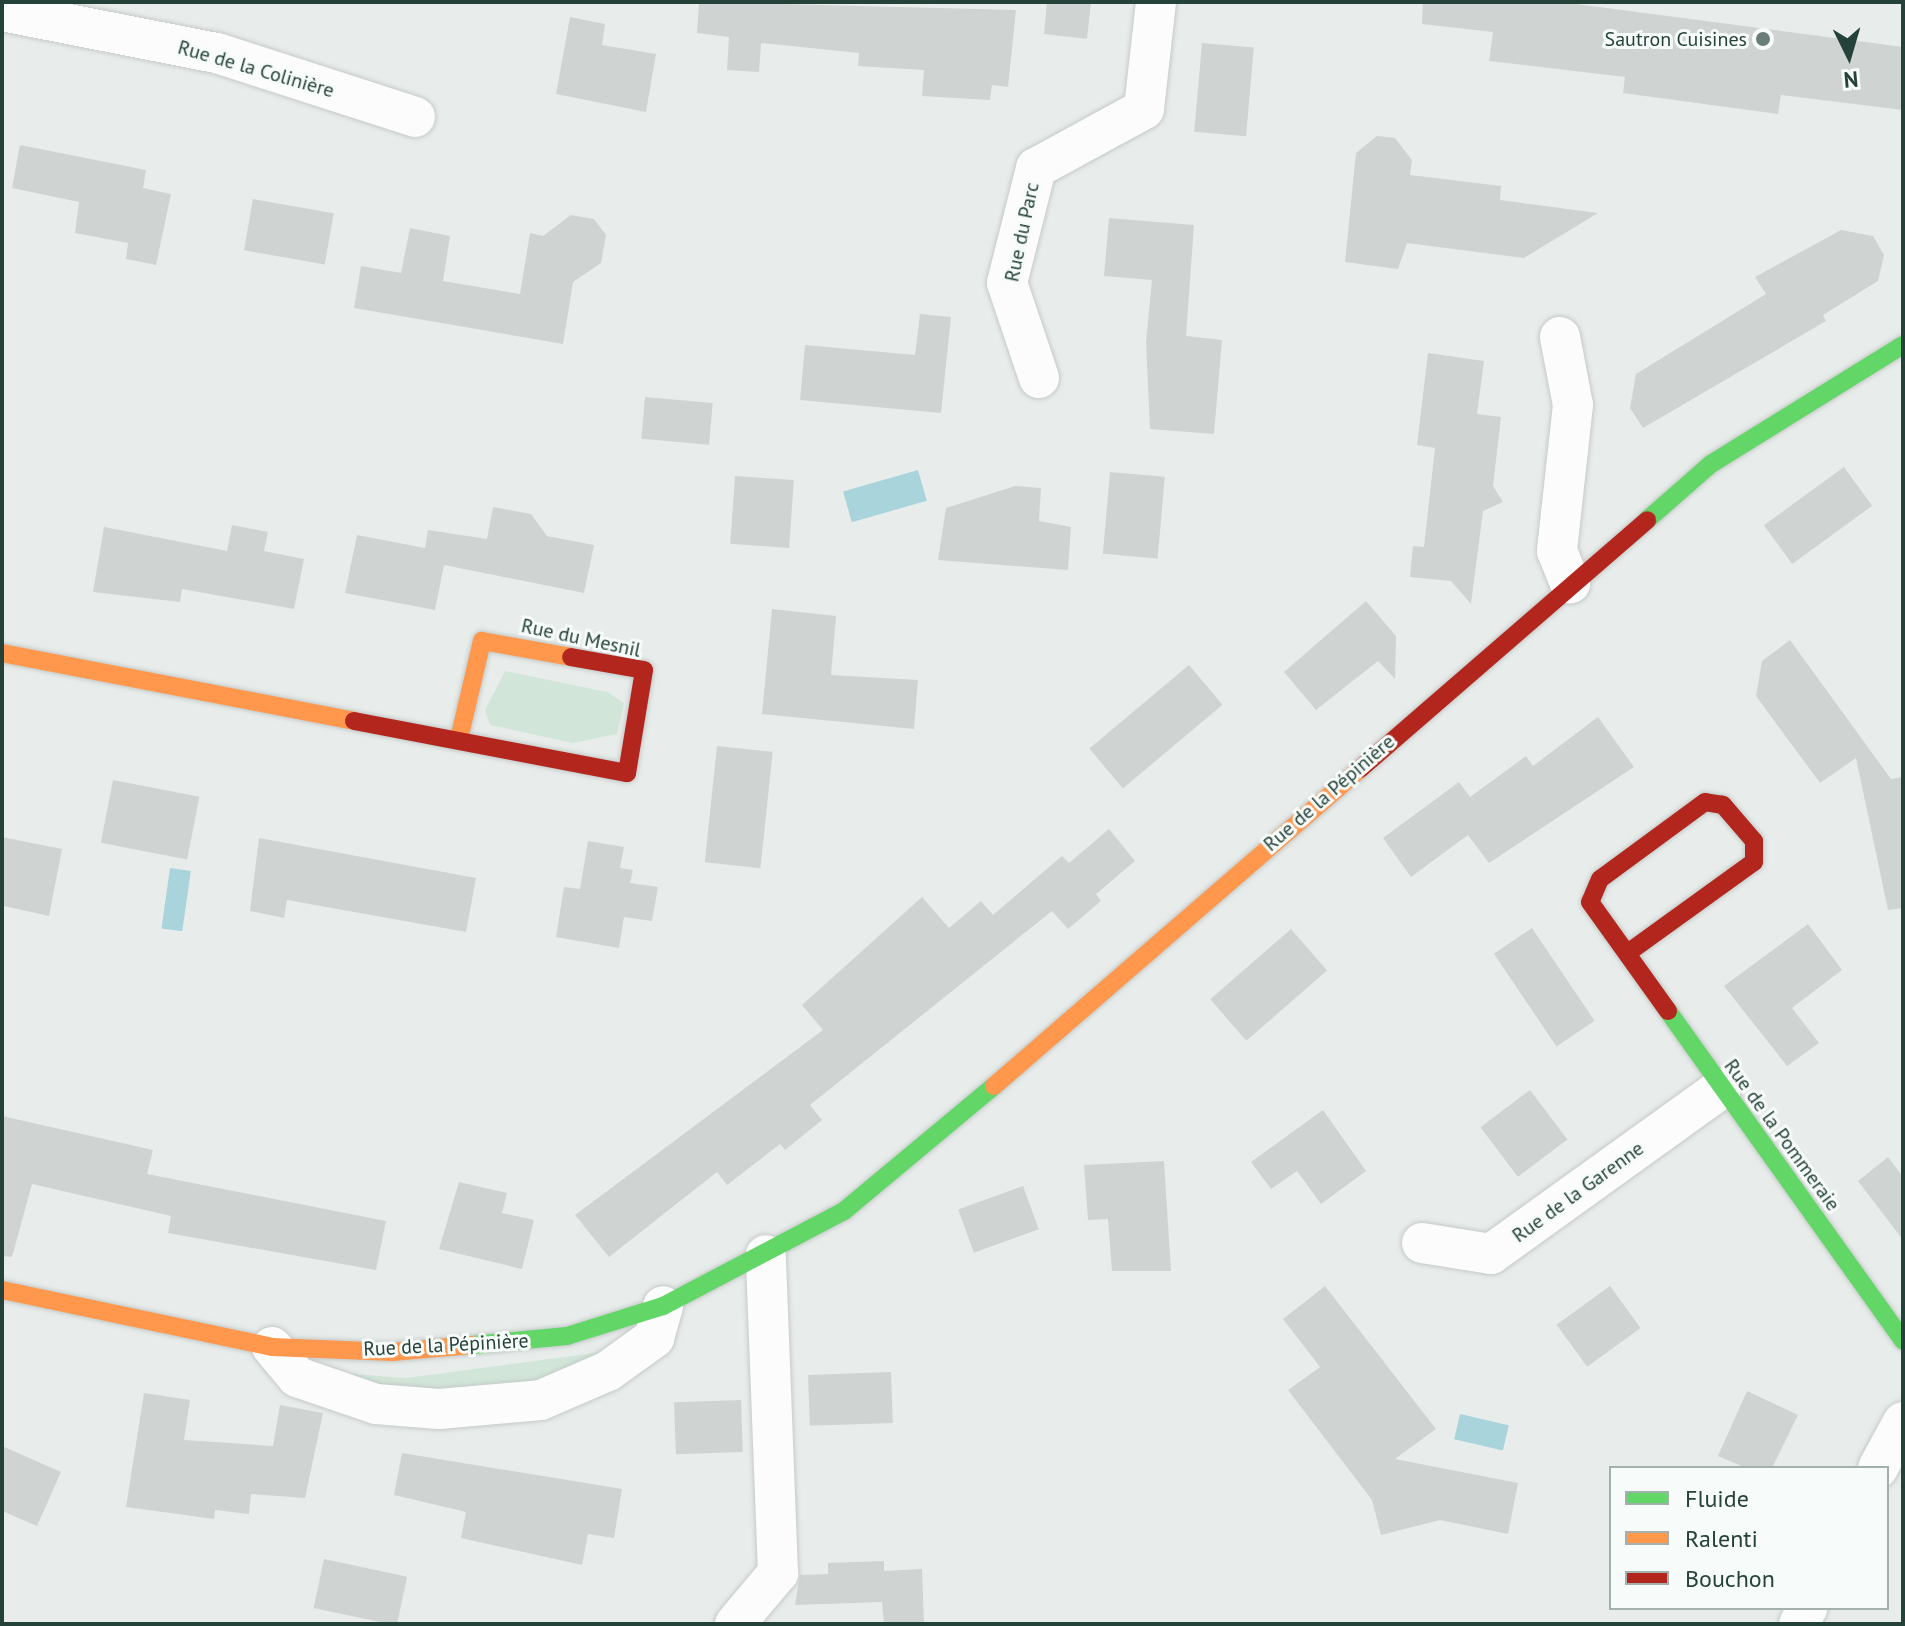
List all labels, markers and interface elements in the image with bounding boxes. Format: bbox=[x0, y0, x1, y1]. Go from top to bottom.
north arrow bbox=[1809, 16, 1889, 96]
place label: Sautron Cuisines bbox=[1605, 27, 1747, 51]
marker: Sautron Cuisines bbox=[1754, 30, 1772, 48]
street label: Rue de la Colinière bbox=[175, 35, 337, 103]
text: N bbox=[1843, 65, 1860, 94]
street label: Rue du Parc bbox=[1000, 180, 1044, 284]
street label: Rue du Mesnil bbox=[519, 614, 643, 662]
street label: Rue de la Pépinière bbox=[1259, 730, 1399, 856]
street label: Rue de la Pommeraie bbox=[1719, 1055, 1845, 1215]
street label: Rue de la Garenne bbox=[1508, 1136, 1648, 1248]
street label: Rue de la Pépinière bbox=[363, 1329, 529, 1361]
legend bbox=[1609, 1466, 1889, 1610]
text: Fluide bbox=[1685, 1483, 1749, 1514]
text: Ralenti bbox=[1685, 1523, 1758, 1554]
text: Bouchon bbox=[1685, 1563, 1775, 1594]

